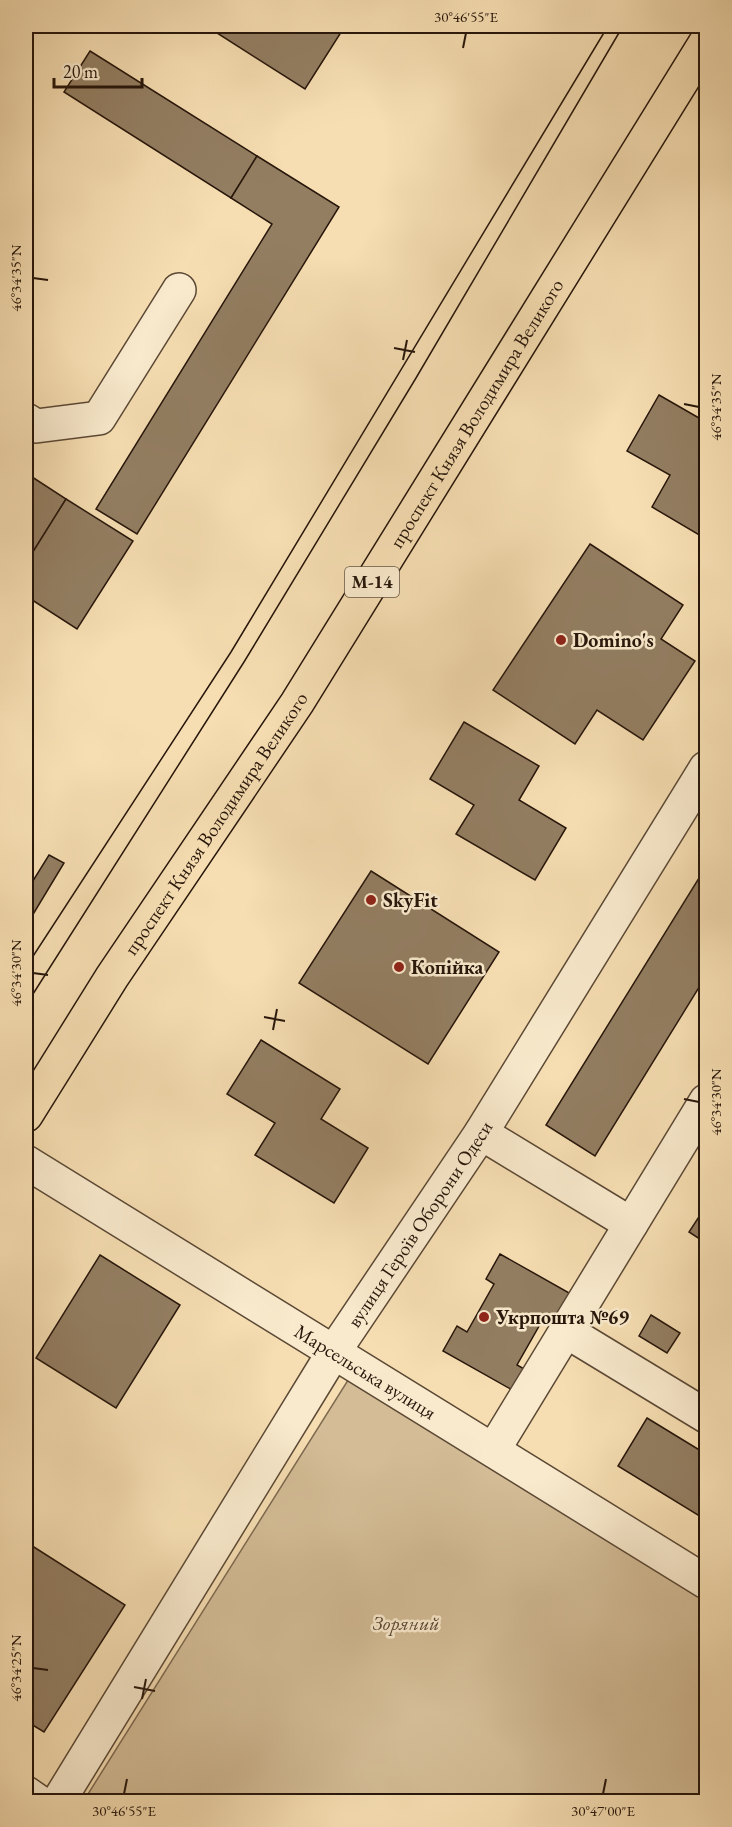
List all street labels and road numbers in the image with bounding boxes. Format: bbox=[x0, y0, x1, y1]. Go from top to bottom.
street label: проспект Князя Володимира Великого bbox=[383, 274, 569, 553]
road number: М-14 bbox=[345, 567, 399, 597]
street label: проспект Князя Володимира Великого bbox=[118, 687, 314, 960]
street label: вулиця Героїв Оборони Одеси bbox=[341, 1115, 499, 1332]
street label: Марсельська вулиця bbox=[290, 1318, 441, 1425]

